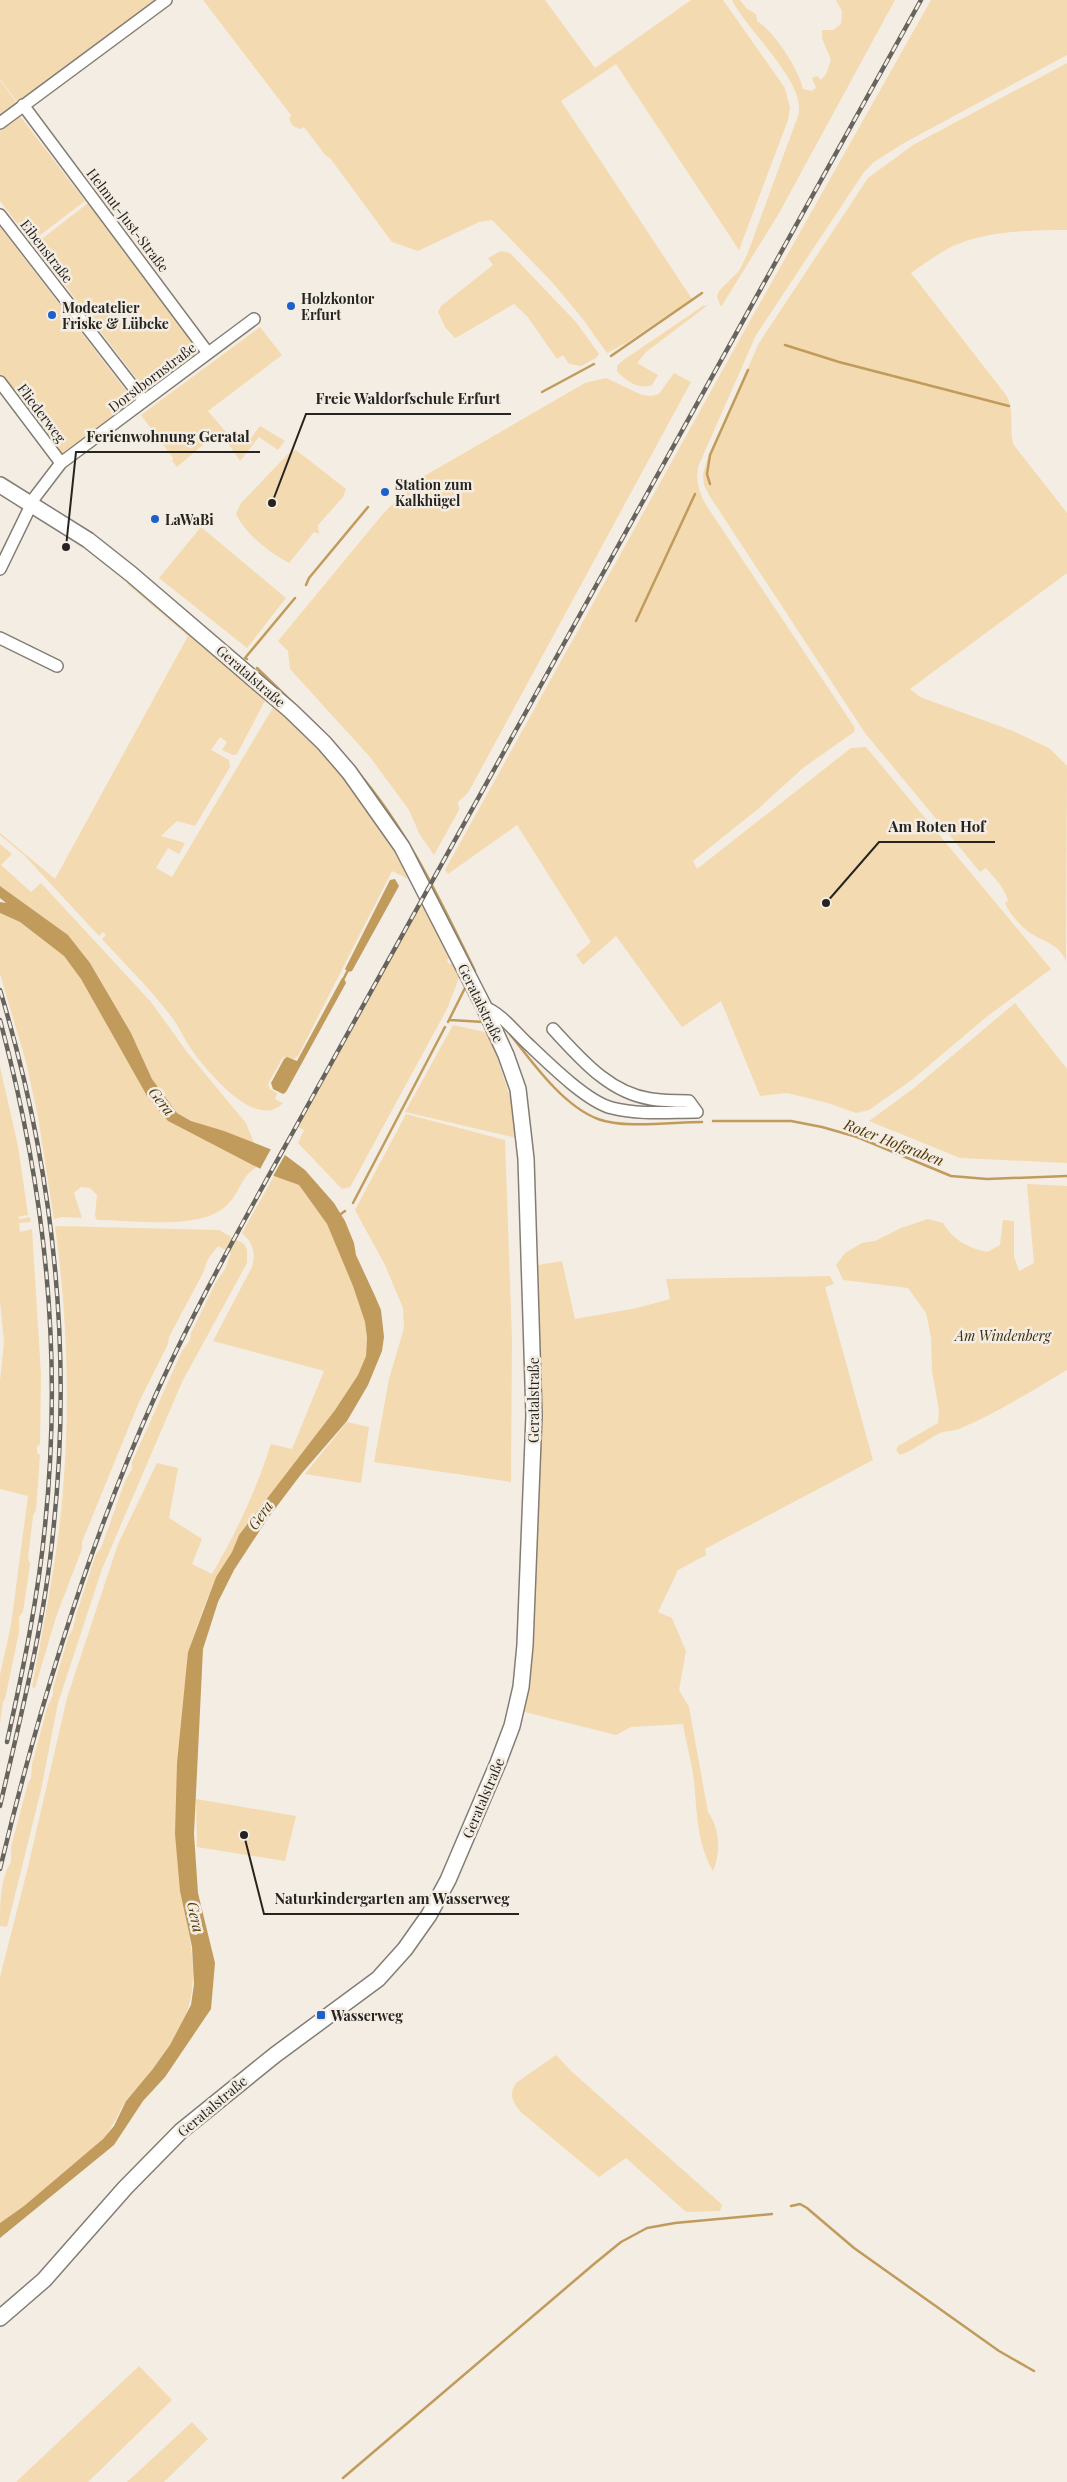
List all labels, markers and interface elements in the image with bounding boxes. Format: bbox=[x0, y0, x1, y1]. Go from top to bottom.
street label: Helmut-Just-Straße bbox=[83, 164, 173, 276]
street label: Eibenstraße bbox=[16, 215, 78, 287]
place label: Holzkontor Erfurt bbox=[301, 289, 375, 324]
place label: Modeatelier Friske & Lübcke bbox=[62, 298, 169, 333]
marker: Holzkontor Erfurt bbox=[285, 300, 297, 312]
marker: Modeatelier Friske & Lübcke bbox=[46, 309, 58, 321]
street label: Dorstbornstraße bbox=[104, 338, 200, 416]
street label: Fliederweg bbox=[13, 379, 71, 447]
callout: Freie Waldorfschule Erfurt bbox=[306, 384, 511, 414]
text: Freie Waldorfschule Erfurt bbox=[315, 388, 501, 408]
callout: Ferienwohnung Geratal bbox=[76, 422, 260, 452]
text: Ferienwohnung Geratal bbox=[86, 426, 250, 446]
place label: Station zum Kalkhügel bbox=[395, 475, 473, 510]
marker: Station zum Kalkhügel bbox=[379, 486, 391, 498]
place label: LaWaBi bbox=[165, 510, 214, 529]
marker: LaWaBi bbox=[149, 513, 161, 525]
street label: Geratalstraße bbox=[212, 641, 290, 711]
callout: Am Roten Hof bbox=[879, 812, 995, 842]
text: Am Roten Hof bbox=[888, 816, 987, 836]
street label: Geratalstraße bbox=[454, 960, 508, 1046]
water label: Gera bbox=[145, 1083, 179, 1119]
water label: Roter Hofgraben bbox=[840, 1113, 947, 1170]
park label: Am Windenberg bbox=[953, 1326, 1053, 1345]
street label: Geratalstraße bbox=[524, 1357, 543, 1443]
water label: Gera bbox=[243, 1496, 277, 1533]
street label: Geratalstraße bbox=[458, 1755, 508, 1841]
callout: Naturkindergarten am Wasserweg bbox=[264, 1884, 519, 1914]
text: Naturkindergarten am Wasserweg bbox=[274, 1888, 510, 1908]
water label: Gera bbox=[183, 1900, 209, 1934]
place label: Wasserweg bbox=[330, 2006, 403, 2025]
marker: Wasserweg bbox=[315, 2009, 327, 2021]
street label: Geratalstraße bbox=[173, 2071, 251, 2141]

